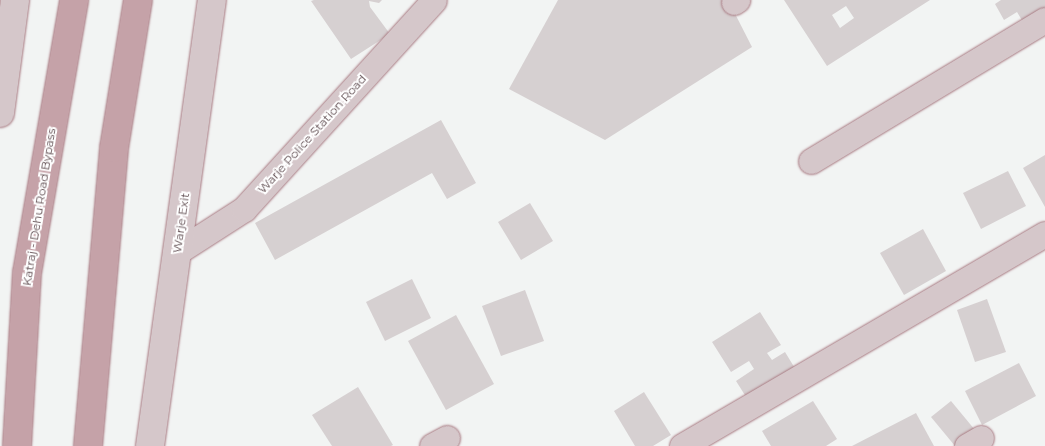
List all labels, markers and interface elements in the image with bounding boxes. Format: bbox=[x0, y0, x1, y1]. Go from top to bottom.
street label: Warje Police Station Road bbox=[255, 72, 369, 196]
street label: Katraj - Dehu Road Bypass bbox=[19, 127, 59, 287]
street label: Warje Exit bbox=[170, 192, 192, 254]

